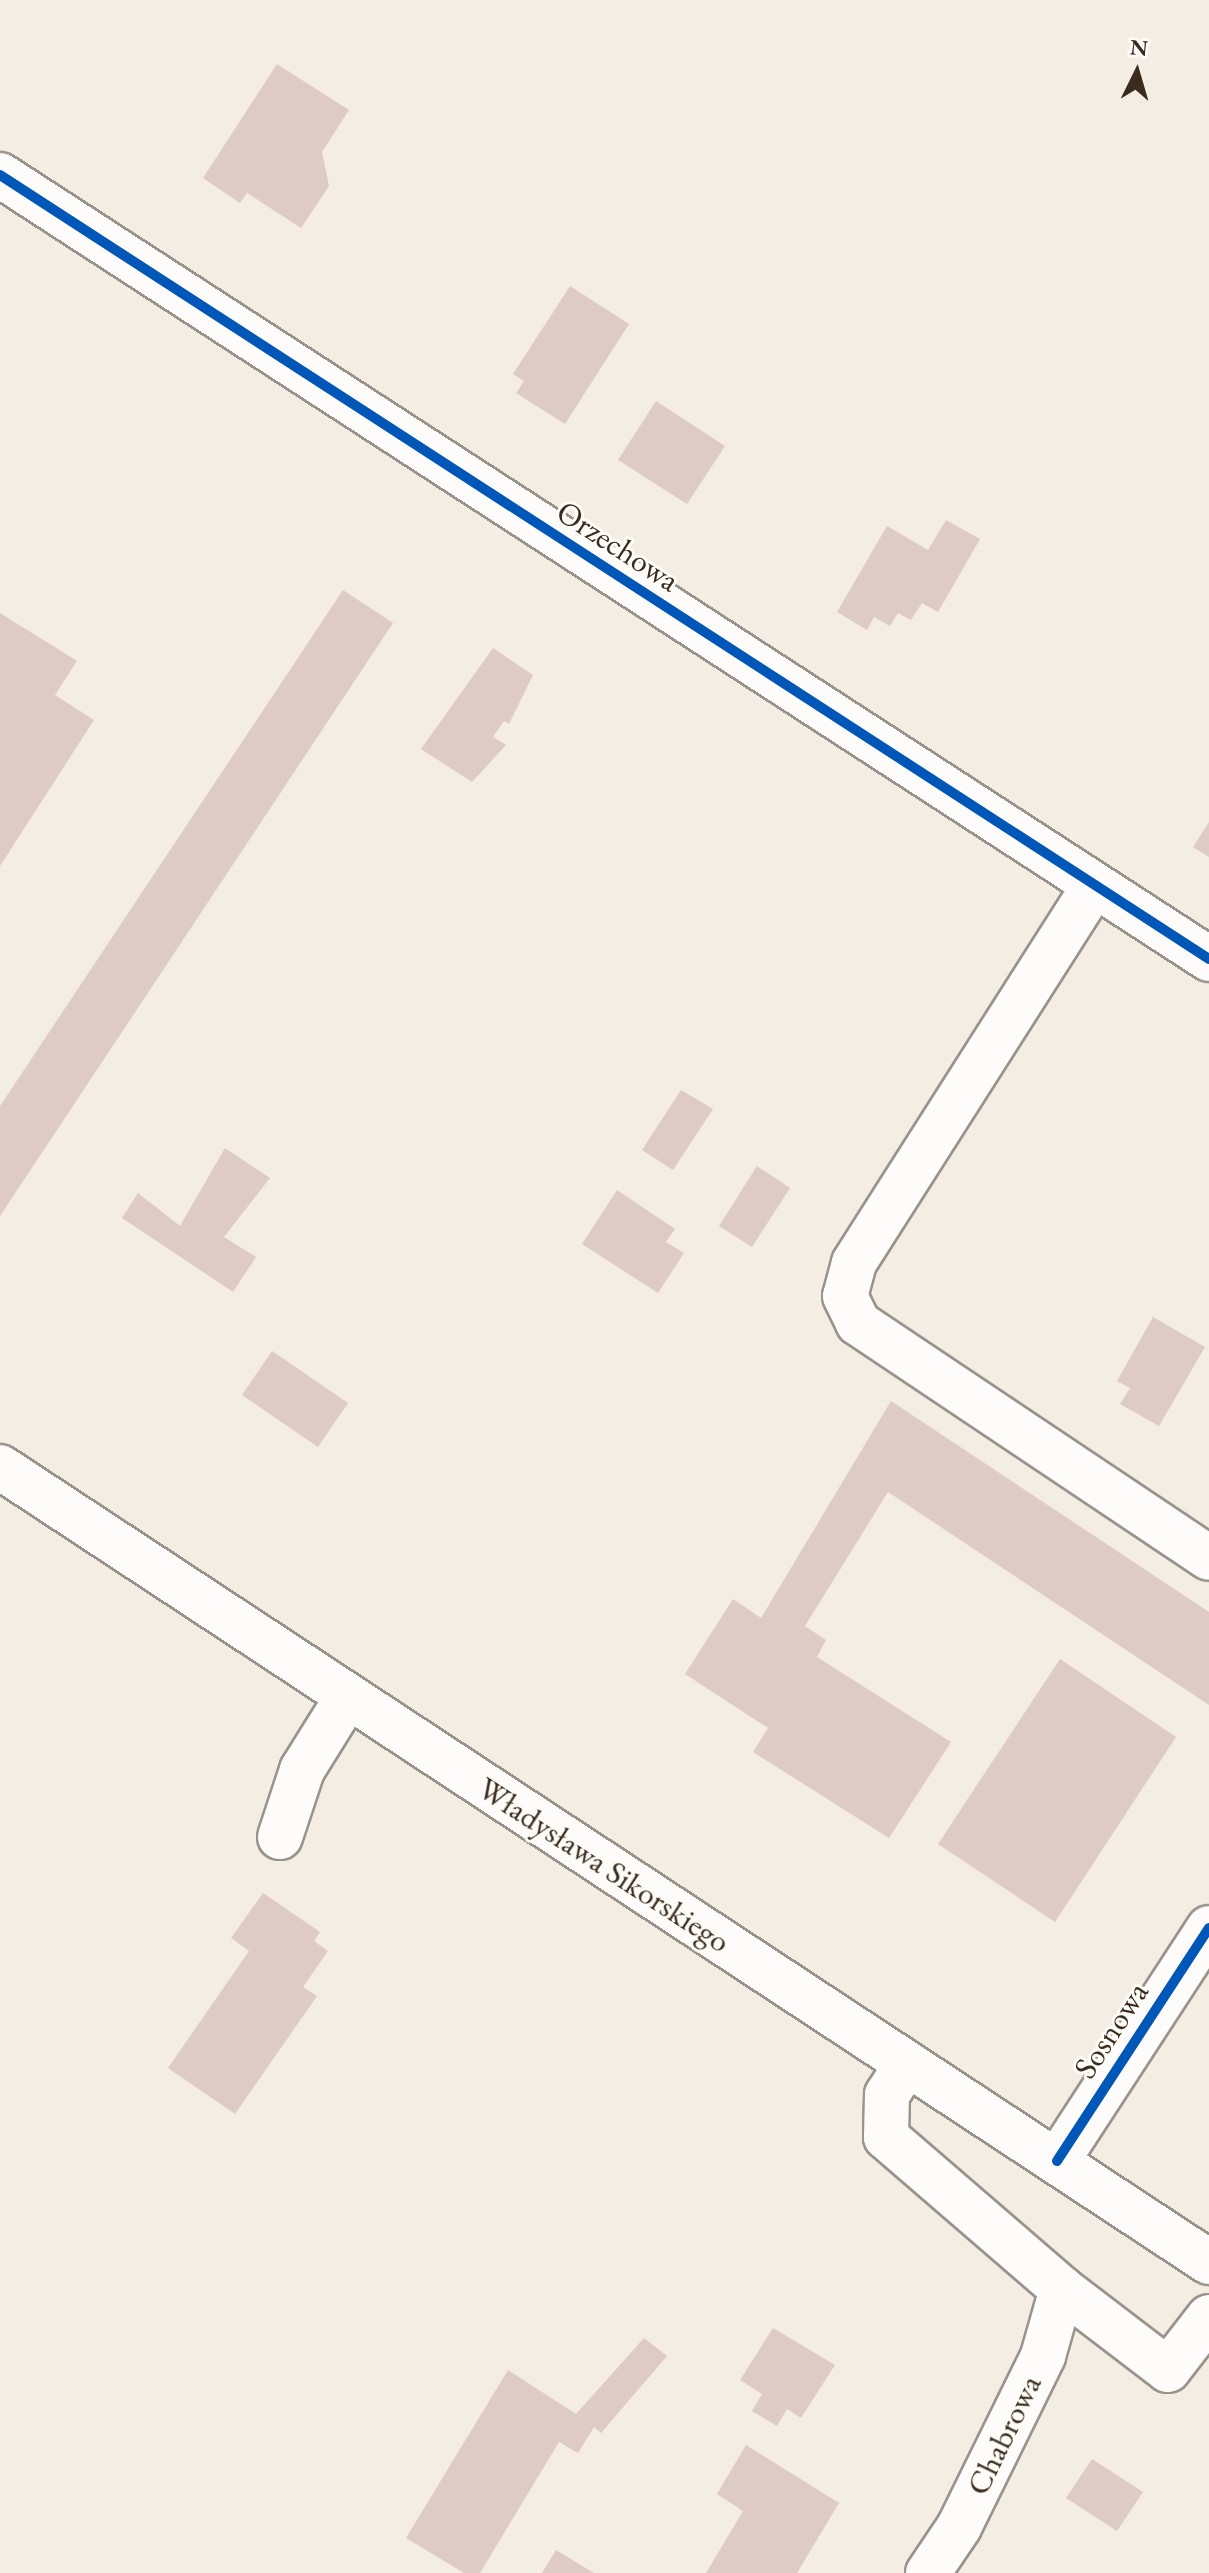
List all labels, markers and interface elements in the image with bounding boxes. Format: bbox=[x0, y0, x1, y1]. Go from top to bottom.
north arrow bbox=[1097, 32, 1177, 112]
text: N bbox=[1129, 32, 1149, 63]
street label: Orzechowa bbox=[550, 492, 686, 600]
street label: Władysława Sikorskiego bbox=[471, 1769, 737, 1961]
street label: Sosnowa bbox=[1066, 1974, 1156, 2086]
street label: Chabrowa bbox=[959, 2369, 1049, 2501]

